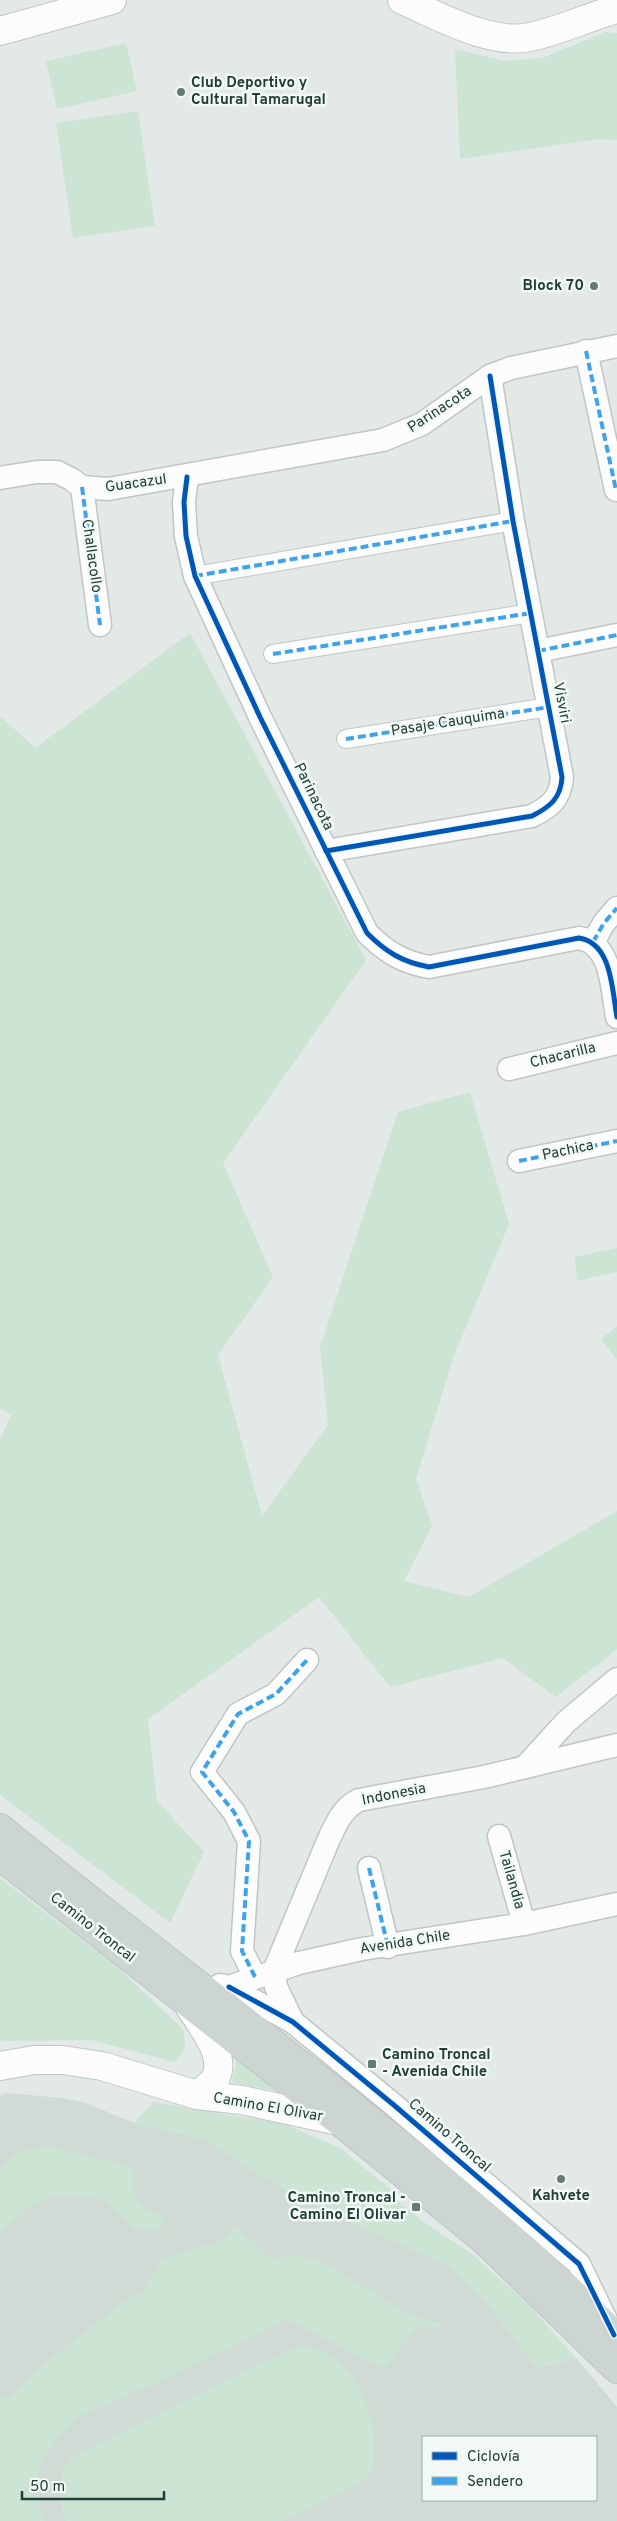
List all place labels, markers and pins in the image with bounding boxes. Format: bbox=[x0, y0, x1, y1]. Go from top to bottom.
place label: Club Deportivo y Cultural Tamarugal bbox=[191, 74, 326, 110]
marker: Club Deportivo y Cultural Tamarugal bbox=[175, 86, 187, 98]
place label: Block 70 bbox=[522, 277, 584, 296]
marker: Block 70 bbox=[588, 280, 600, 292]
place label: Camino Troncal - Avenida Chile bbox=[382, 2046, 491, 2082]
marker: Camino Troncal - Avenida Chile bbox=[366, 2058, 378, 2070]
marker: Kahvete bbox=[555, 2173, 567, 2185]
place label: Kahvete bbox=[532, 2187, 590, 2206]
place label: Camino Troncal - Camino El Olivar bbox=[287, 2189, 407, 2225]
marker: Camino Troncal - Camino El Olivar bbox=[410, 2201, 422, 2213]

